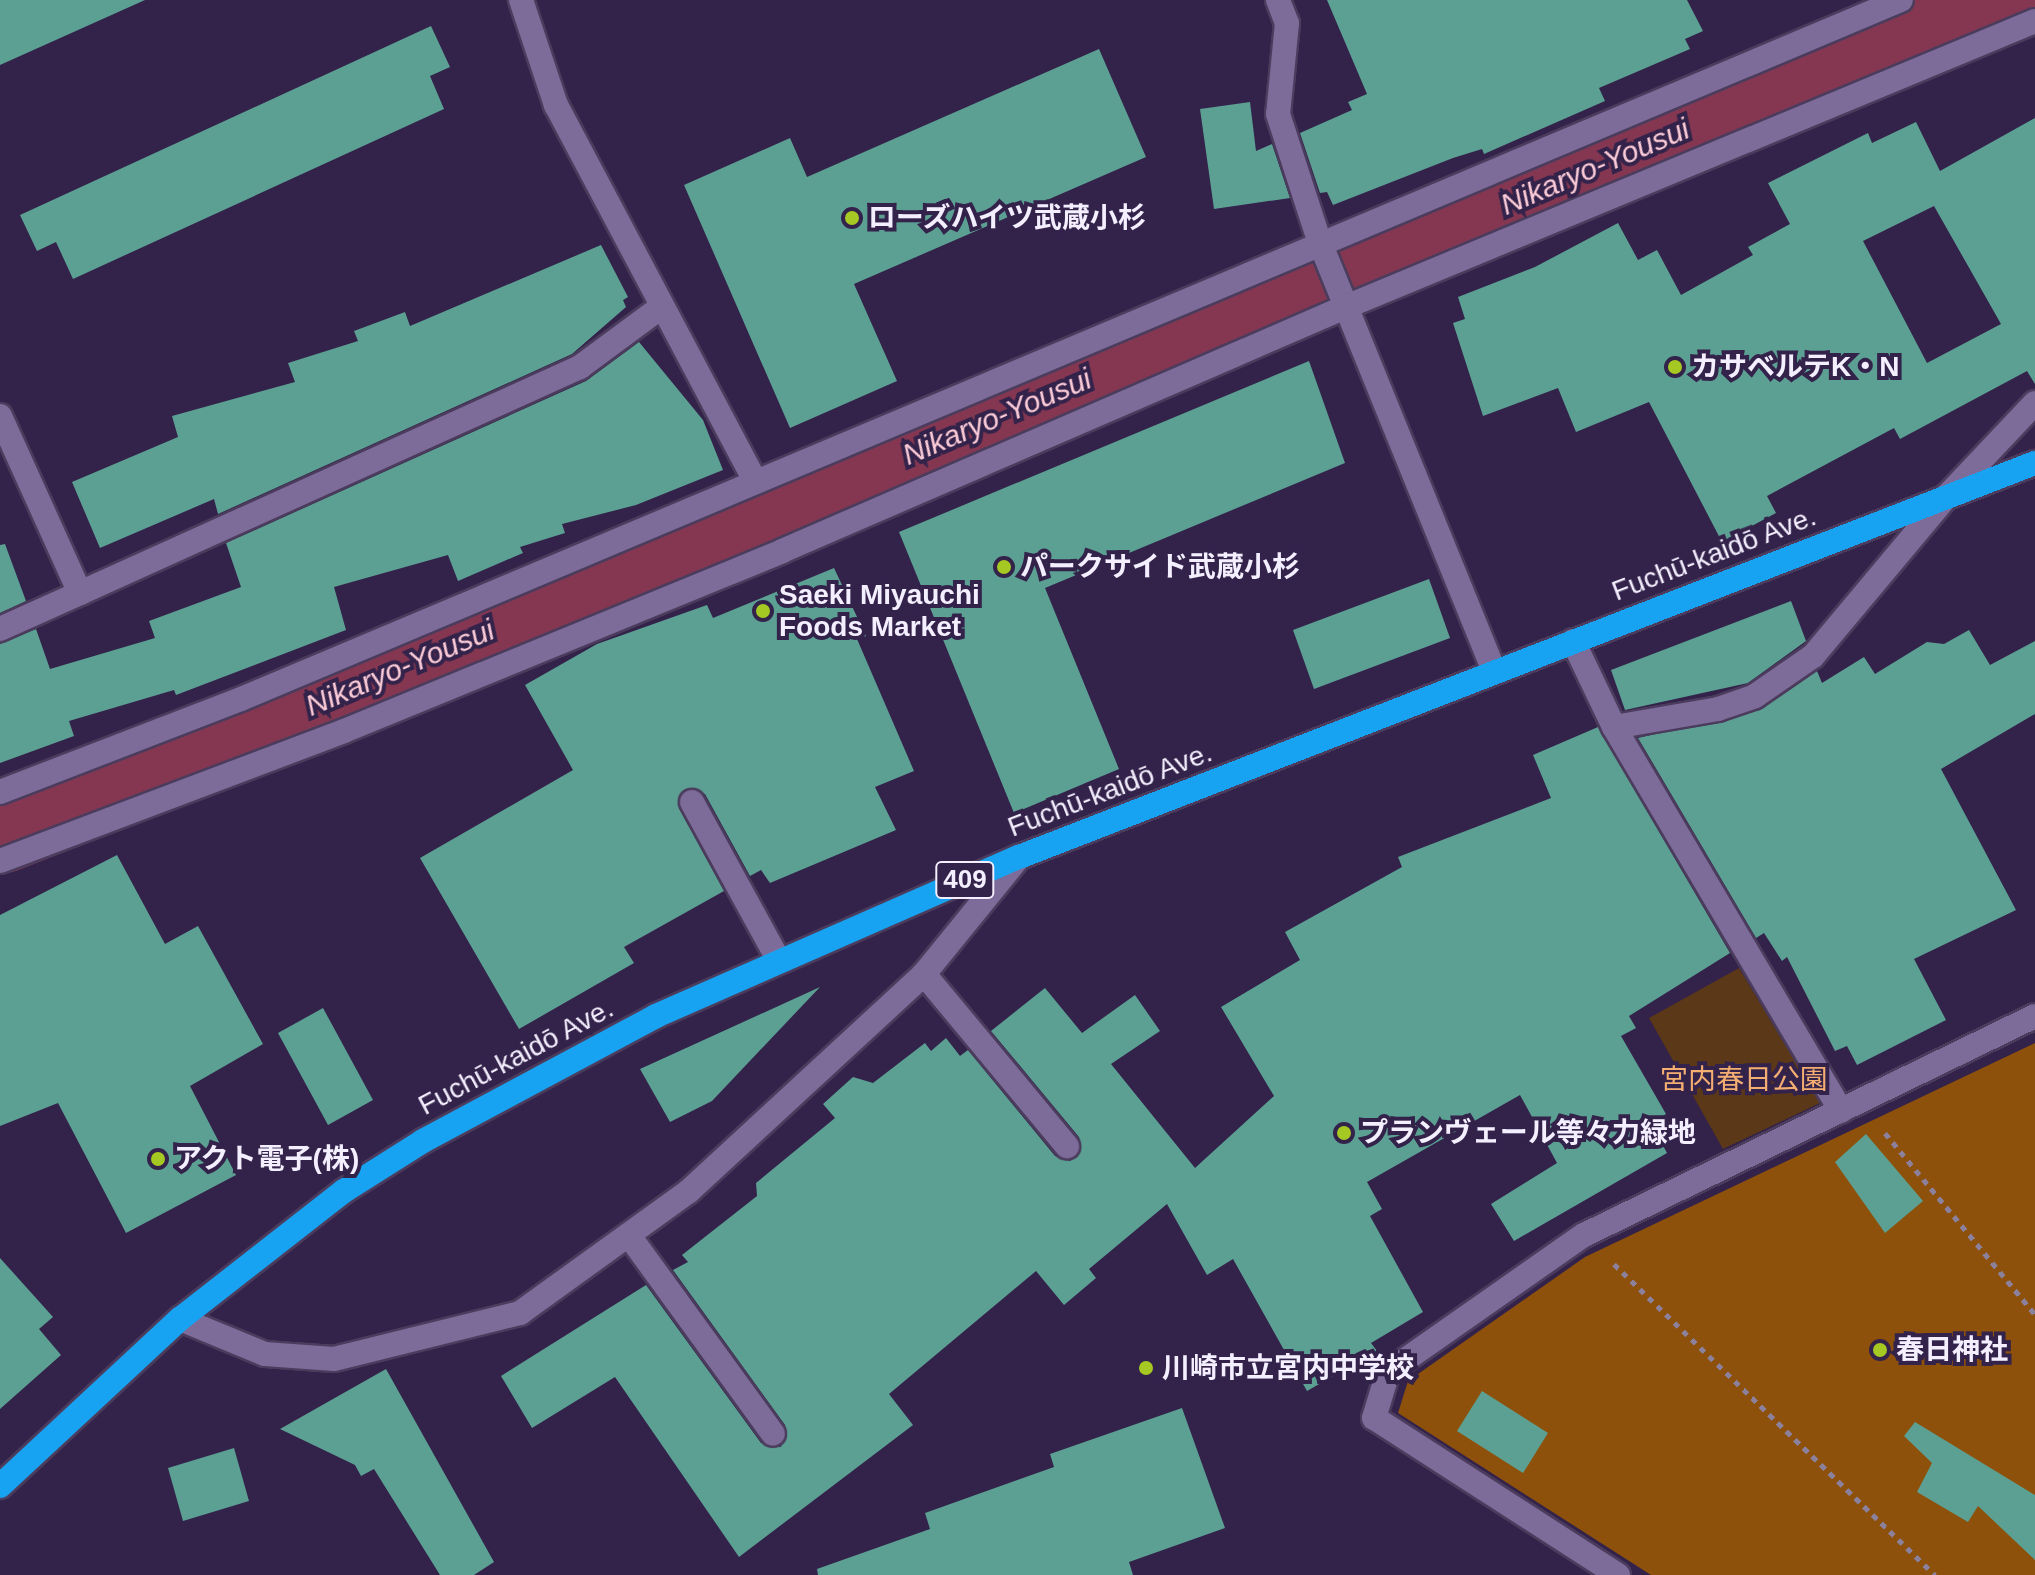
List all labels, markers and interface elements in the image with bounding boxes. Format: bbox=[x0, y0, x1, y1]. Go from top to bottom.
water label: Nikaryo-Yousui bbox=[1495, 111, 1695, 223]
place label: ローズハイツ武蔵小杉 bbox=[868, 201, 1148, 235]
marker: ローズハイツ武蔵小杉 bbox=[843, 209, 861, 227]
place label: カサベルテK・N bbox=[1691, 350, 1899, 384]
marker: カサベルテK・N bbox=[1666, 358, 1684, 376]
water label: Nikaryo-Yousui bbox=[897, 361, 1097, 473]
street label: Fuchū-kaidō Ave. bbox=[1607, 499, 1821, 609]
place label: パークサイド武蔵小杉 bbox=[1020, 550, 1300, 584]
marker: パークサイド武蔵小杉 bbox=[995, 558, 1013, 576]
place label: Saeki Miyauchi Foods Market bbox=[779, 578, 980, 644]
marker: Saeki Miyauchi Foods Market bbox=[754, 602, 772, 620]
water label: Nikaryo-Yousui bbox=[300, 612, 500, 724]
street label: Fuchū-kaidō Ave. bbox=[1003, 735, 1217, 845]
road number: 409 bbox=[935, 858, 995, 902]
street label: Fuchū-kaidō Ave. bbox=[412, 991, 620, 1123]
park label: 宮内春日公園 bbox=[1660, 1063, 1828, 1097]
place label: プランヴェール等々力緑地 bbox=[1360, 1116, 1696, 1150]
marker: プランヴェール等々力緑地 bbox=[1335, 1124, 1353, 1142]
place label: アクト電子(株) bbox=[174, 1142, 361, 1176]
marker: アクト電子(株) bbox=[149, 1150, 167, 1168]
place label: 春日神社 bbox=[1896, 1333, 2008, 1367]
marker: 春日神社 bbox=[1871, 1341, 1889, 1359]
place label: 川崎市立宮内中学校 bbox=[1162, 1351, 1414, 1385]
marker: 川崎市立宮内中学校 bbox=[1137, 1359, 1155, 1377]

